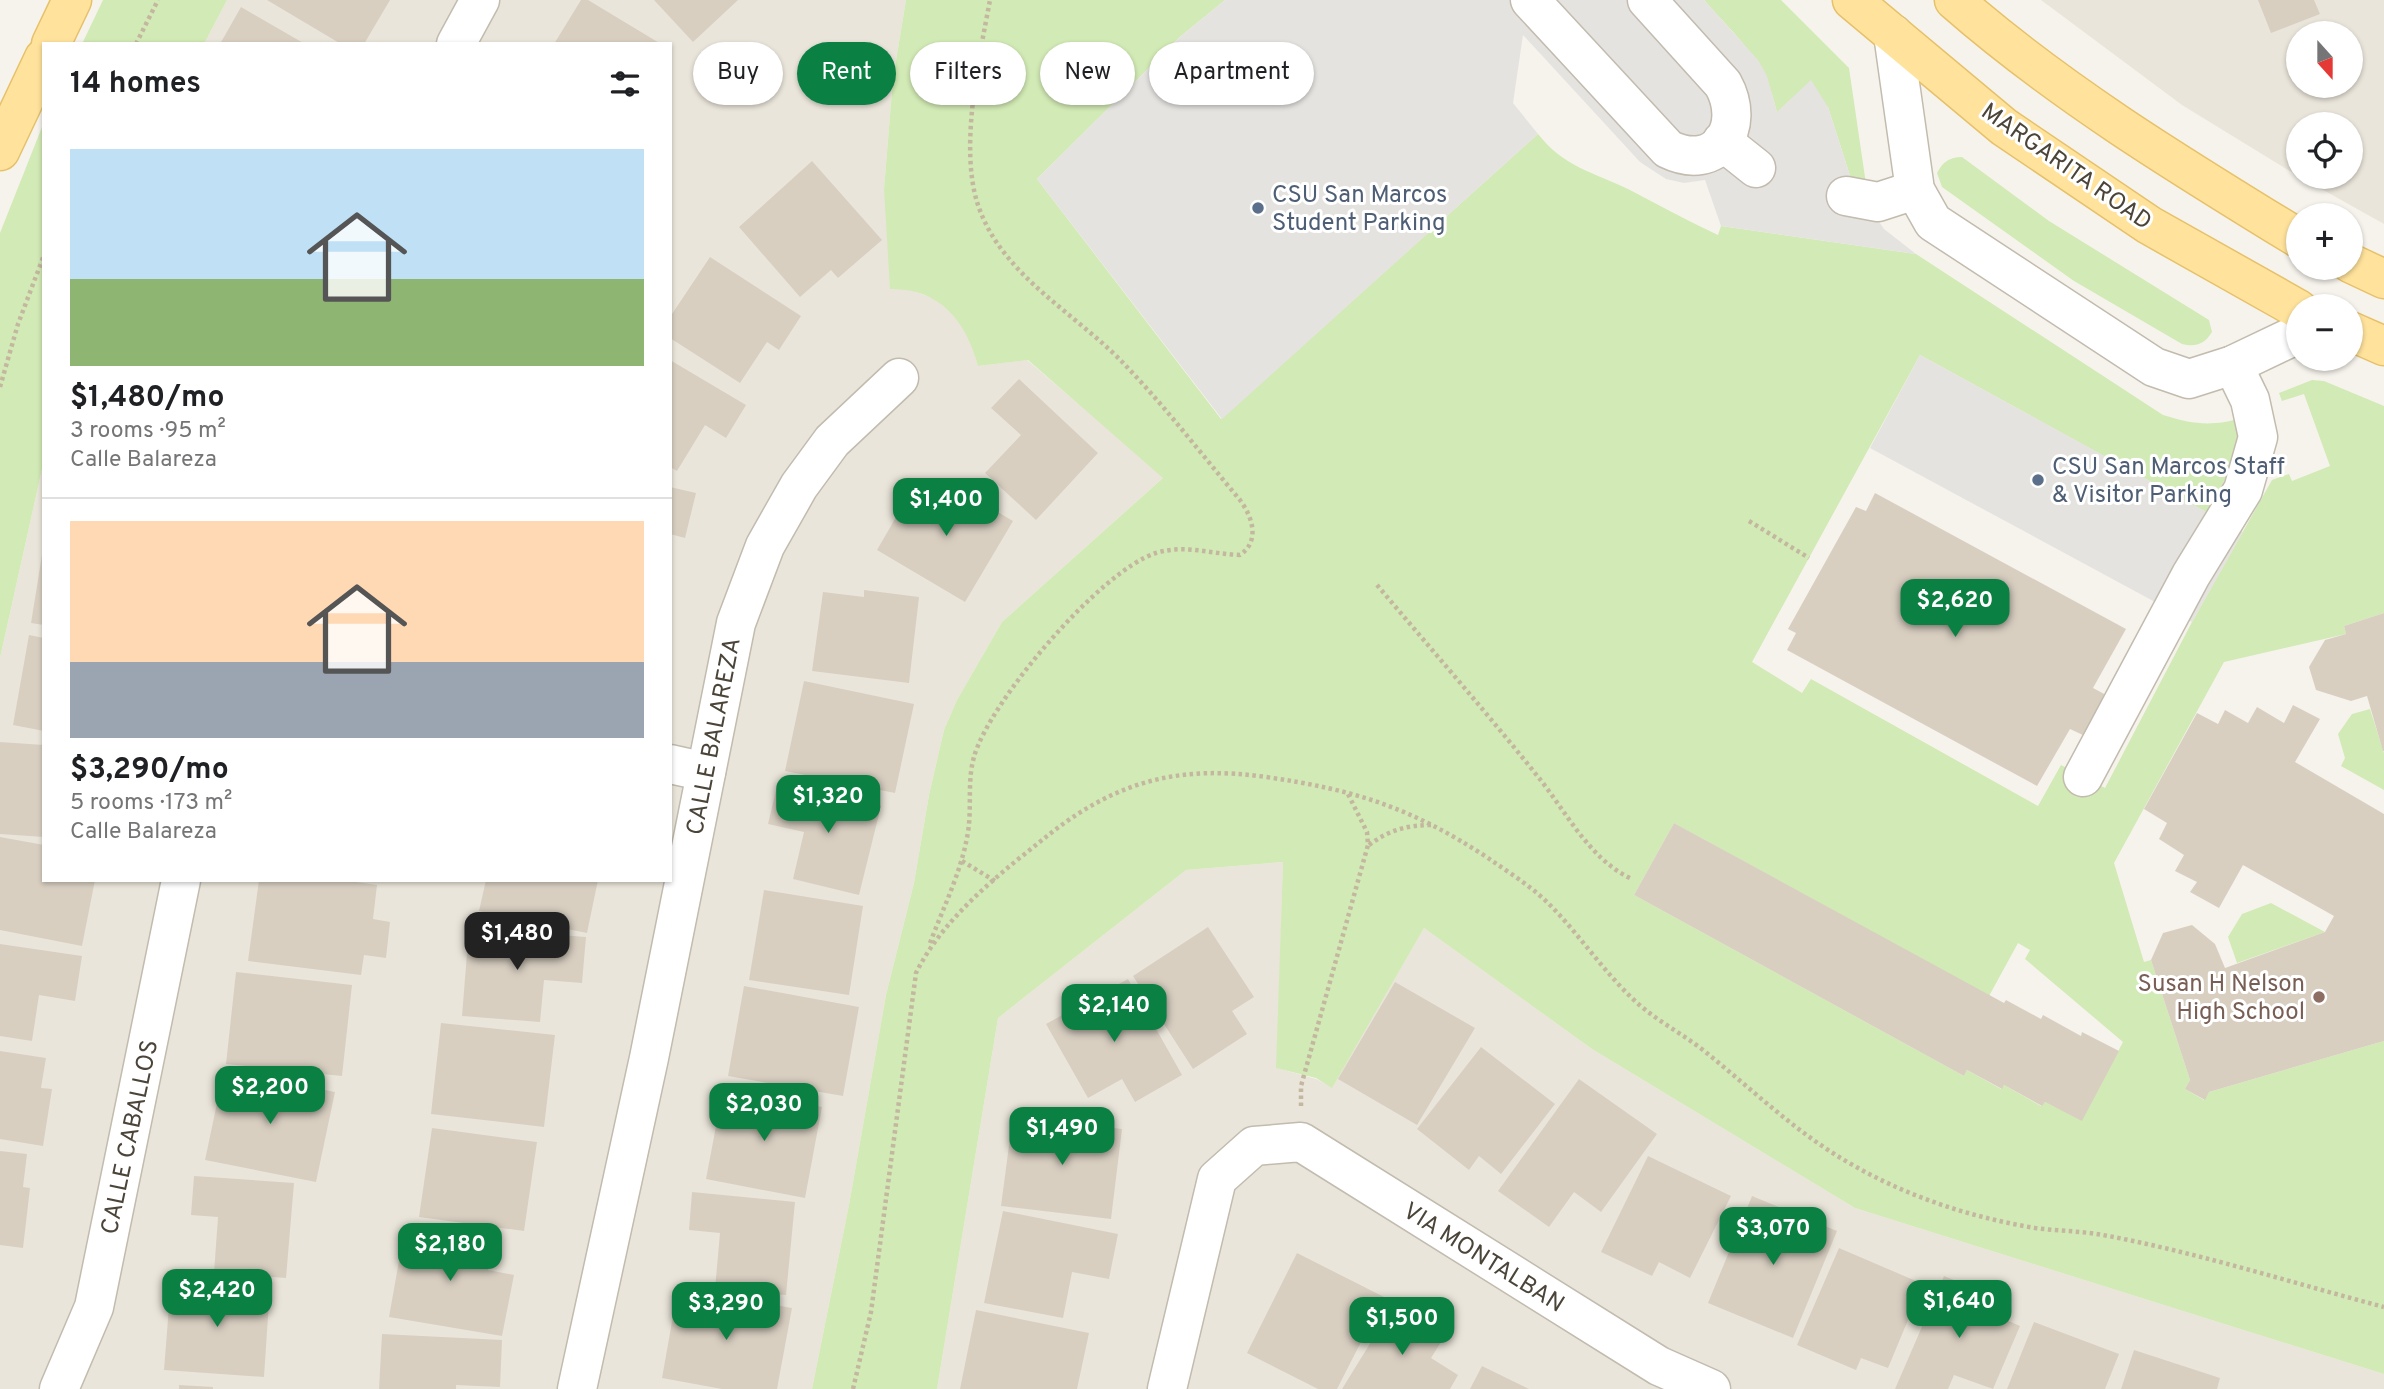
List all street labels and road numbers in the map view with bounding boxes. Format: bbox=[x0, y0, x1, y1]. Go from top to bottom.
street label: MARGARITA ROAD bbox=[1975, 98, 2157, 238]
street label: CALLE BALAREZA bbox=[681, 635, 749, 838]
street label: CALLE CABALLOS bbox=[96, 1037, 166, 1237]
street label: VIA MONTALBAN bbox=[1397, 1197, 1569, 1320]

